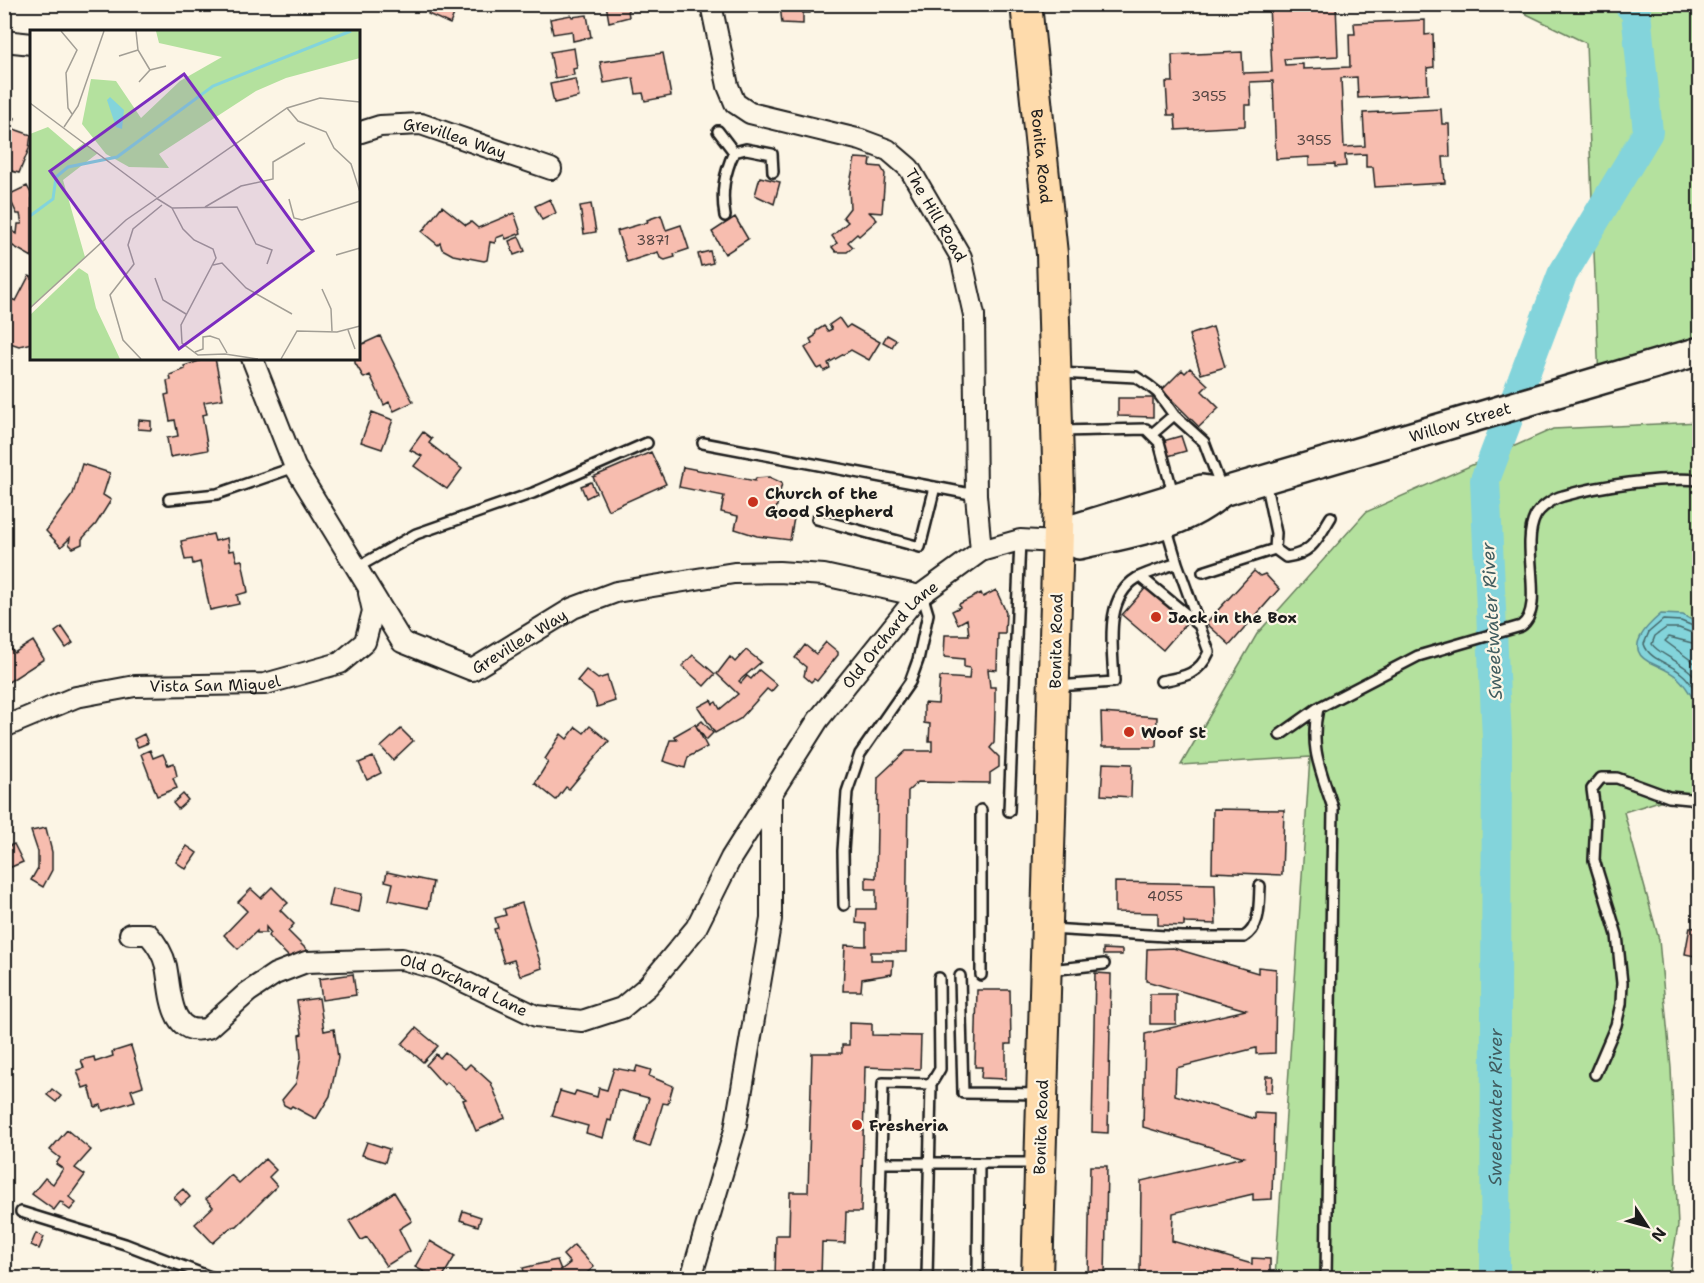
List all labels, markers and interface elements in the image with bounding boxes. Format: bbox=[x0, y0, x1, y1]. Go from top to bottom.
inset map bbox=[30, 30, 360, 360]
house number: 3955 bbox=[1191, 87, 1227, 105]
street label: Bonita Road bbox=[1026, 108, 1057, 205]
street label: Grevillea Way bbox=[402, 113, 509, 163]
house number: 3955 bbox=[1296, 131, 1332, 149]
street label: The Hill Road bbox=[901, 164, 972, 265]
house number: 3871 bbox=[636, 231, 670, 249]
street label: Willow Street bbox=[1407, 397, 1513, 447]
place label: Church of the Good Shepherd bbox=[765, 483, 894, 522]
marker: Church of the Good Shepherd bbox=[746, 495, 760, 509]
water label: Sweetwater River bbox=[1476, 541, 1508, 700]
street label: Old Orchard Lane bbox=[837, 575, 942, 693]
street label: Bonita Road bbox=[1045, 593, 1067, 689]
street label: Grevillea Way bbox=[468, 604, 571, 678]
place label: Jack in the Box bbox=[1168, 607, 1297, 628]
marker: Jack in the Box bbox=[1149, 610, 1163, 624]
street label: Vista San Miguel bbox=[149, 670, 283, 696]
place label: Woof St bbox=[1141, 722, 1206, 743]
marker: Woof St bbox=[1122, 725, 1136, 739]
house number: 4055 bbox=[1147, 887, 1183, 905]
street label: Old Orchard Lane bbox=[398, 948, 531, 1021]
water label: Sweetwater River bbox=[1483, 1028, 1508, 1186]
street label: Bonita Road bbox=[1029, 1079, 1053, 1175]
place label: Fresheria bbox=[869, 1115, 948, 1136]
marker: Fresheria bbox=[850, 1118, 864, 1132]
north arrow bbox=[1617, 1196, 1677, 1256]
text: N bbox=[1647, 1223, 1671, 1246]

